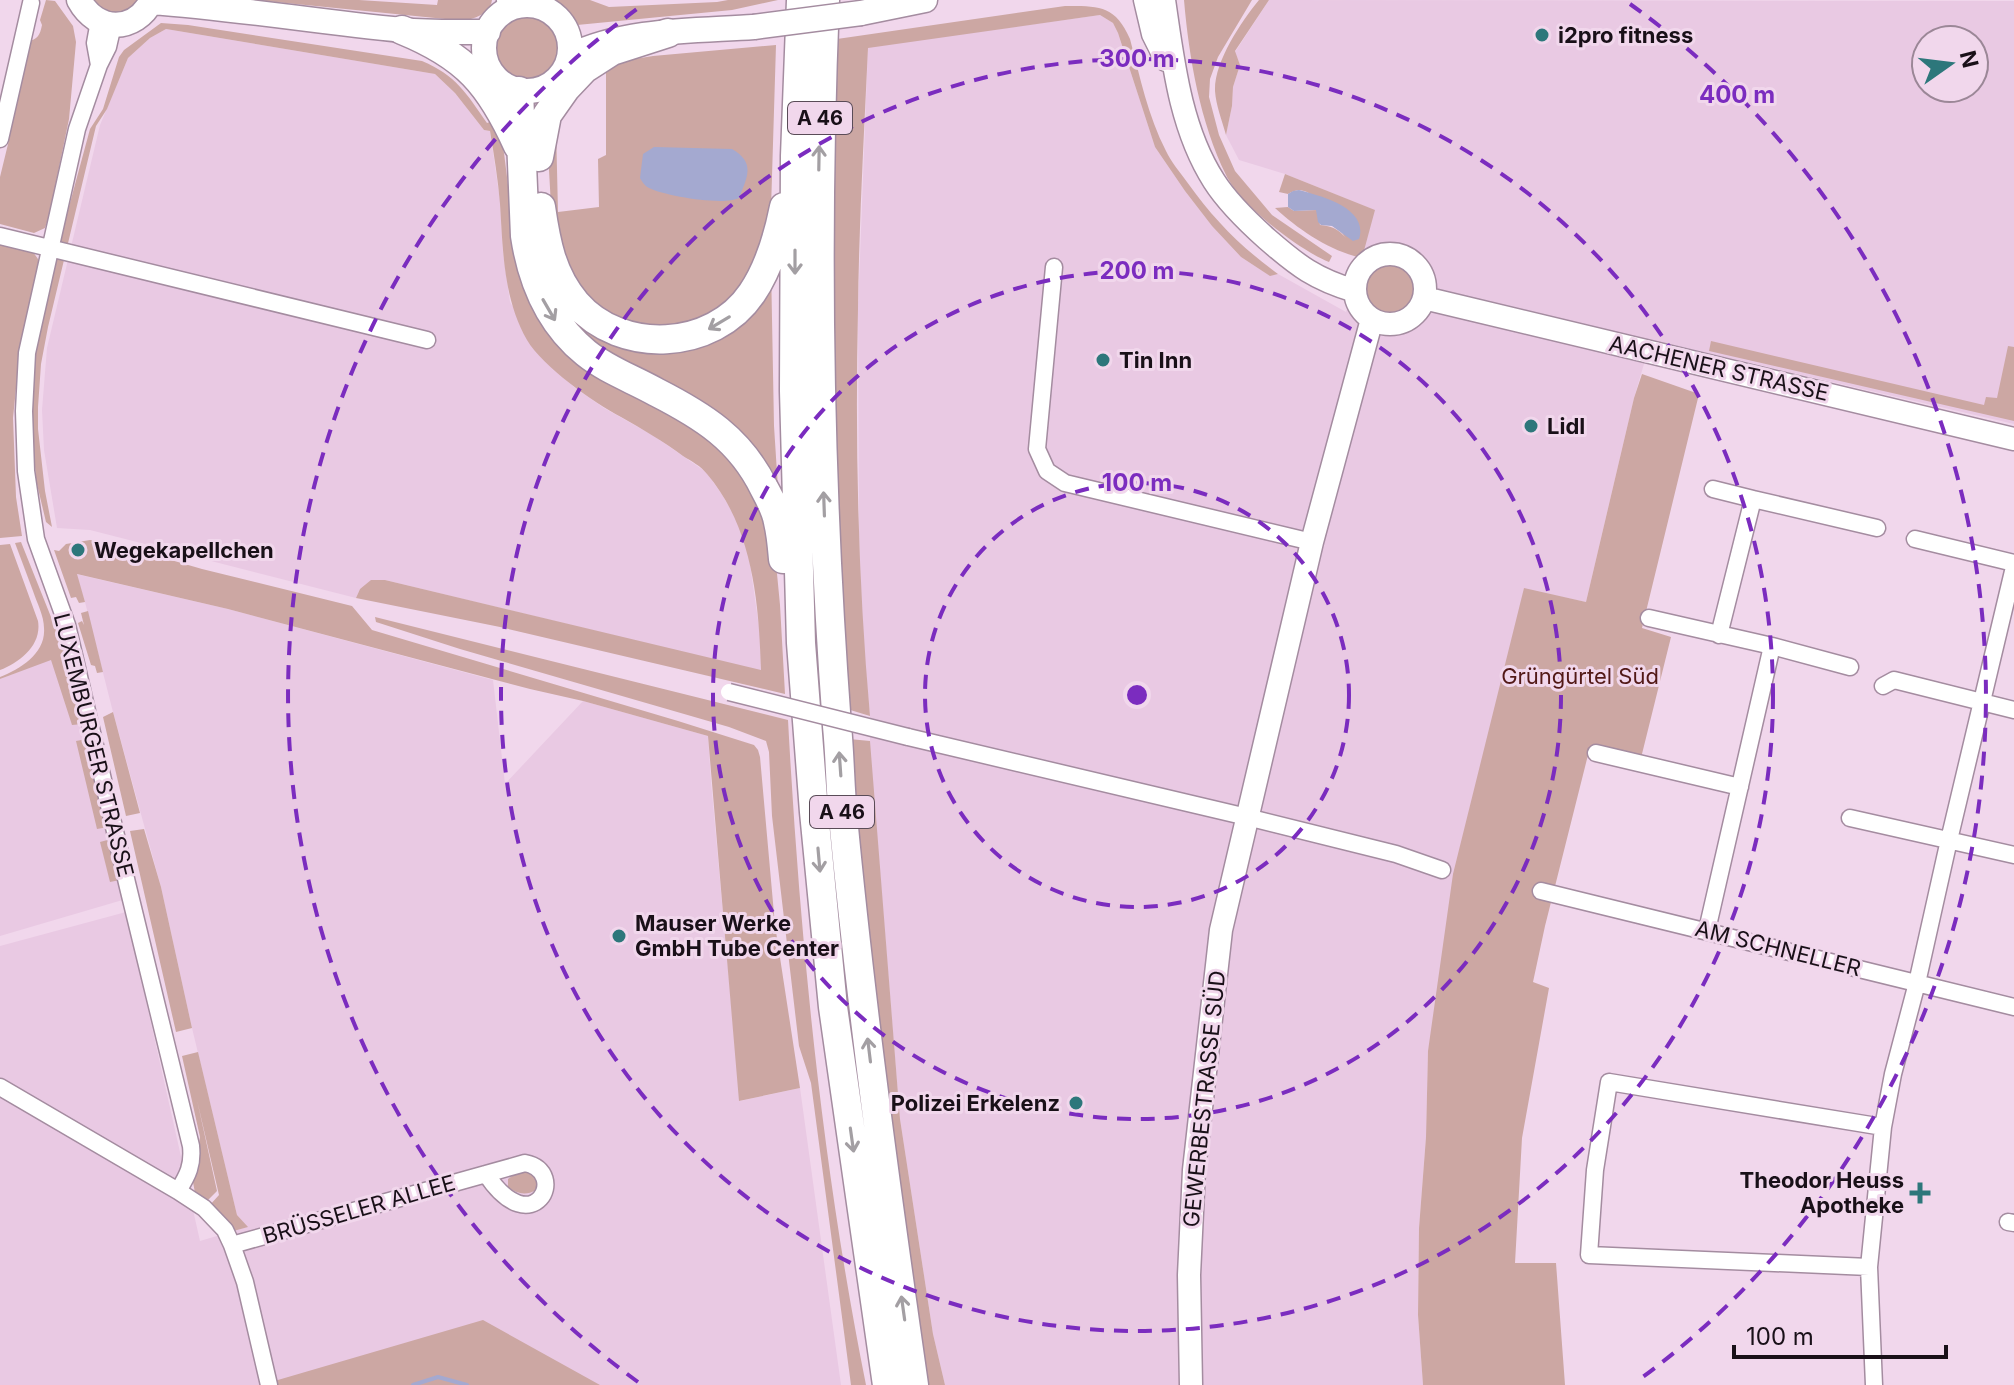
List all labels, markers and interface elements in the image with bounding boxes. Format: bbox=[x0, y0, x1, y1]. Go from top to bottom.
place label: i2pro fitness bbox=[1558, 22, 1693, 48]
north arrow bbox=[1910, 24, 1990, 104]
marker: i2pro fitness bbox=[1533, 26, 1551, 44]
text: 300 m bbox=[1099, 44, 1175, 73]
text: N bbox=[1955, 48, 1984, 70]
text: 400 m bbox=[1699, 80, 1775, 109]
road number: A 46 bbox=[788, 102, 852, 134]
one-way arrow bbox=[811, 145, 827, 172]
one-way arrow bbox=[787, 248, 803, 275]
text: 200 m bbox=[1099, 256, 1175, 285]
one-way arrow bbox=[541, 298, 557, 321]
one-way arrow bbox=[708, 314, 730, 331]
street label: AACHENER STRASSE bbox=[1607, 330, 1831, 406]
place label: Tin Inn bbox=[1119, 347, 1192, 373]
marker: Tin Inn bbox=[1094, 351, 1112, 369]
place label: Lidl bbox=[1547, 413, 1585, 439]
marker: Lidl bbox=[1522, 417, 1540, 435]
text: 100 m bbox=[1102, 468, 1172, 497]
one-way arrow bbox=[816, 491, 831, 518]
place label: Wegekapellchen bbox=[94, 537, 274, 563]
marker: Wegekapellchen bbox=[69, 541, 87, 559]
street label: LUXEMBURGER STRASSE bbox=[49, 610, 139, 880]
park label: Grüngürtel Süd bbox=[1501, 663, 1659, 689]
centre of rings bbox=[1123, 681, 1151, 709]
one-way arrow bbox=[832, 751, 847, 778]
road number: A 46 bbox=[810, 796, 874, 828]
one-way arrow bbox=[812, 846, 827, 873]
place label: Mauser Werke GmbH Tube Center bbox=[635, 910, 839, 961]
street label: AM SCHNELLER bbox=[1692, 915, 1864, 981]
marker: Mauser Werke GmbH Tube Center bbox=[610, 927, 628, 945]
street label: GEWERBESTRASSE SÜD bbox=[1178, 969, 1230, 1229]
one-way arrow bbox=[861, 1037, 876, 1064]
place label: Polizei Erkelenz bbox=[891, 1090, 1060, 1116]
marker: Polizei Erkelenz bbox=[1067, 1094, 1085, 1112]
one-way arrow bbox=[845, 1127, 860, 1152]
place label: Theodor Heuss Apotheke bbox=[1740, 1167, 1904, 1218]
street label: BRÜSSELER ALLEE bbox=[260, 1169, 458, 1249]
marker: Theodor Heuss Apotheke bbox=[1911, 1184, 1929, 1202]
one-way arrow bbox=[895, 1296, 910, 1321]
scale bar bbox=[1734, 1309, 1946, 1359]
text: 100 m bbox=[1746, 1322, 1814, 1351]

